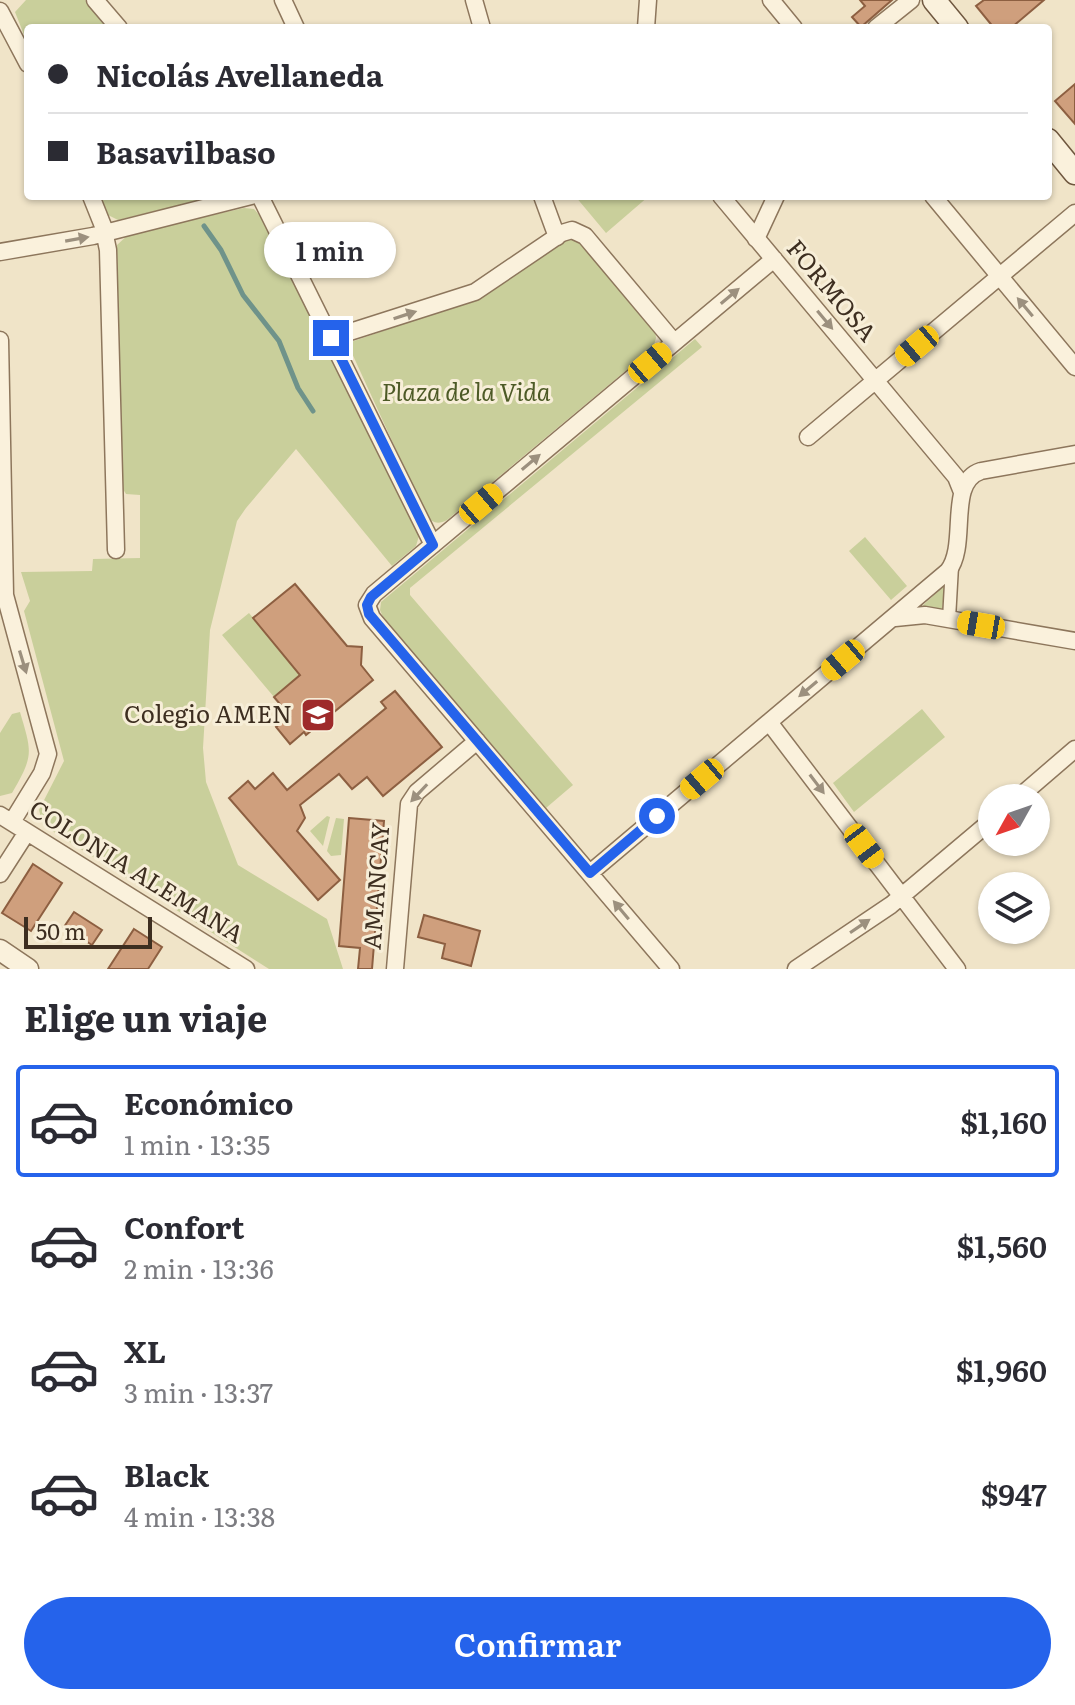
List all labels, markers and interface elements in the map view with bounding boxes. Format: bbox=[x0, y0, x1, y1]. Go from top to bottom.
text: Nicolás Avellaneda bbox=[96, 52, 383, 96]
text: Basavilbaso bbox=[96, 129, 276, 173]
callout: 1 min bbox=[265, 222, 397, 278]
text: 1 min bbox=[296, 230, 364, 269]
street label: FORMOSA bbox=[780, 231, 886, 348]
one-way arrow bbox=[65, 232, 90, 245]
one-way arrow bbox=[720, 287, 741, 304]
one-way arrow bbox=[1017, 298, 1034, 318]
one-way arrow bbox=[393, 308, 417, 320]
one-way arrow bbox=[816, 310, 833, 330]
route end bbox=[313, 320, 349, 356]
car bbox=[891, 321, 943, 371]
car bbox=[624, 338, 676, 388]
park label: Plaza de la Vida bbox=[381, 373, 551, 408]
one-way arrow bbox=[521, 454, 541, 471]
car bbox=[455, 479, 507, 529]
car bbox=[955, 609, 1007, 641]
car bbox=[817, 635, 869, 685]
one-way arrow bbox=[17, 651, 30, 675]
one-way arrow bbox=[798, 680, 818, 697]
place label: Colegio AMEN bbox=[124, 695, 292, 730]
school or university icon: Colegio AMEN bbox=[299, 696, 337, 734]
car bbox=[676, 754, 728, 804]
one-way arrow bbox=[808, 774, 824, 794]
one-way arrow bbox=[410, 783, 428, 802]
north arrow bbox=[978, 784, 1050, 856]
map controls bbox=[978, 784, 1050, 944]
street label: COLONIA ALEMANA bbox=[23, 790, 251, 950]
route start bbox=[639, 798, 675, 834]
car bbox=[840, 820, 888, 872]
street label: AMANCAY bbox=[353, 821, 396, 951]
button: layers bbox=[978, 872, 1050, 944]
one-way arrow bbox=[612, 900, 630, 919]
scale bar bbox=[24, 913, 152, 949]
text: 50 m bbox=[36, 914, 86, 947]
one-way arrow bbox=[850, 918, 871, 933]
text: Elige un viaje bbox=[24, 990, 267, 1043]
text: Económico bbox=[124, 1080, 293, 1124]
icon: car bbox=[28, 1085, 100, 1157]
text: $1,160 bbox=[960, 1099, 1047, 1143]
text: 1 min · 13:35 bbox=[124, 1124, 270, 1163]
text: Confort bbox=[124, 1204, 245, 1248]
icon: car bbox=[28, 1209, 100, 1281]
text: $1,560 bbox=[957, 1223, 1047, 1267]
text: 2 min · 13:36 bbox=[124, 1248, 274, 1287]
text: XL bbox=[124, 1328, 166, 1372]
icon: car bbox=[28, 1333, 100, 1405]
text: $1,960 bbox=[956, 1347, 1047, 1391]
text: 3 min · 13:37 bbox=[124, 1372, 273, 1411]
text: Black bbox=[124, 1452, 209, 1496]
icon: car bbox=[28, 1457, 100, 1529]
text: $947 bbox=[981, 1471, 1047, 1515]
text: 4 min · 13:38 bbox=[124, 1496, 275, 1535]
button: Confirmar bbox=[24, 1597, 1051, 1689]

